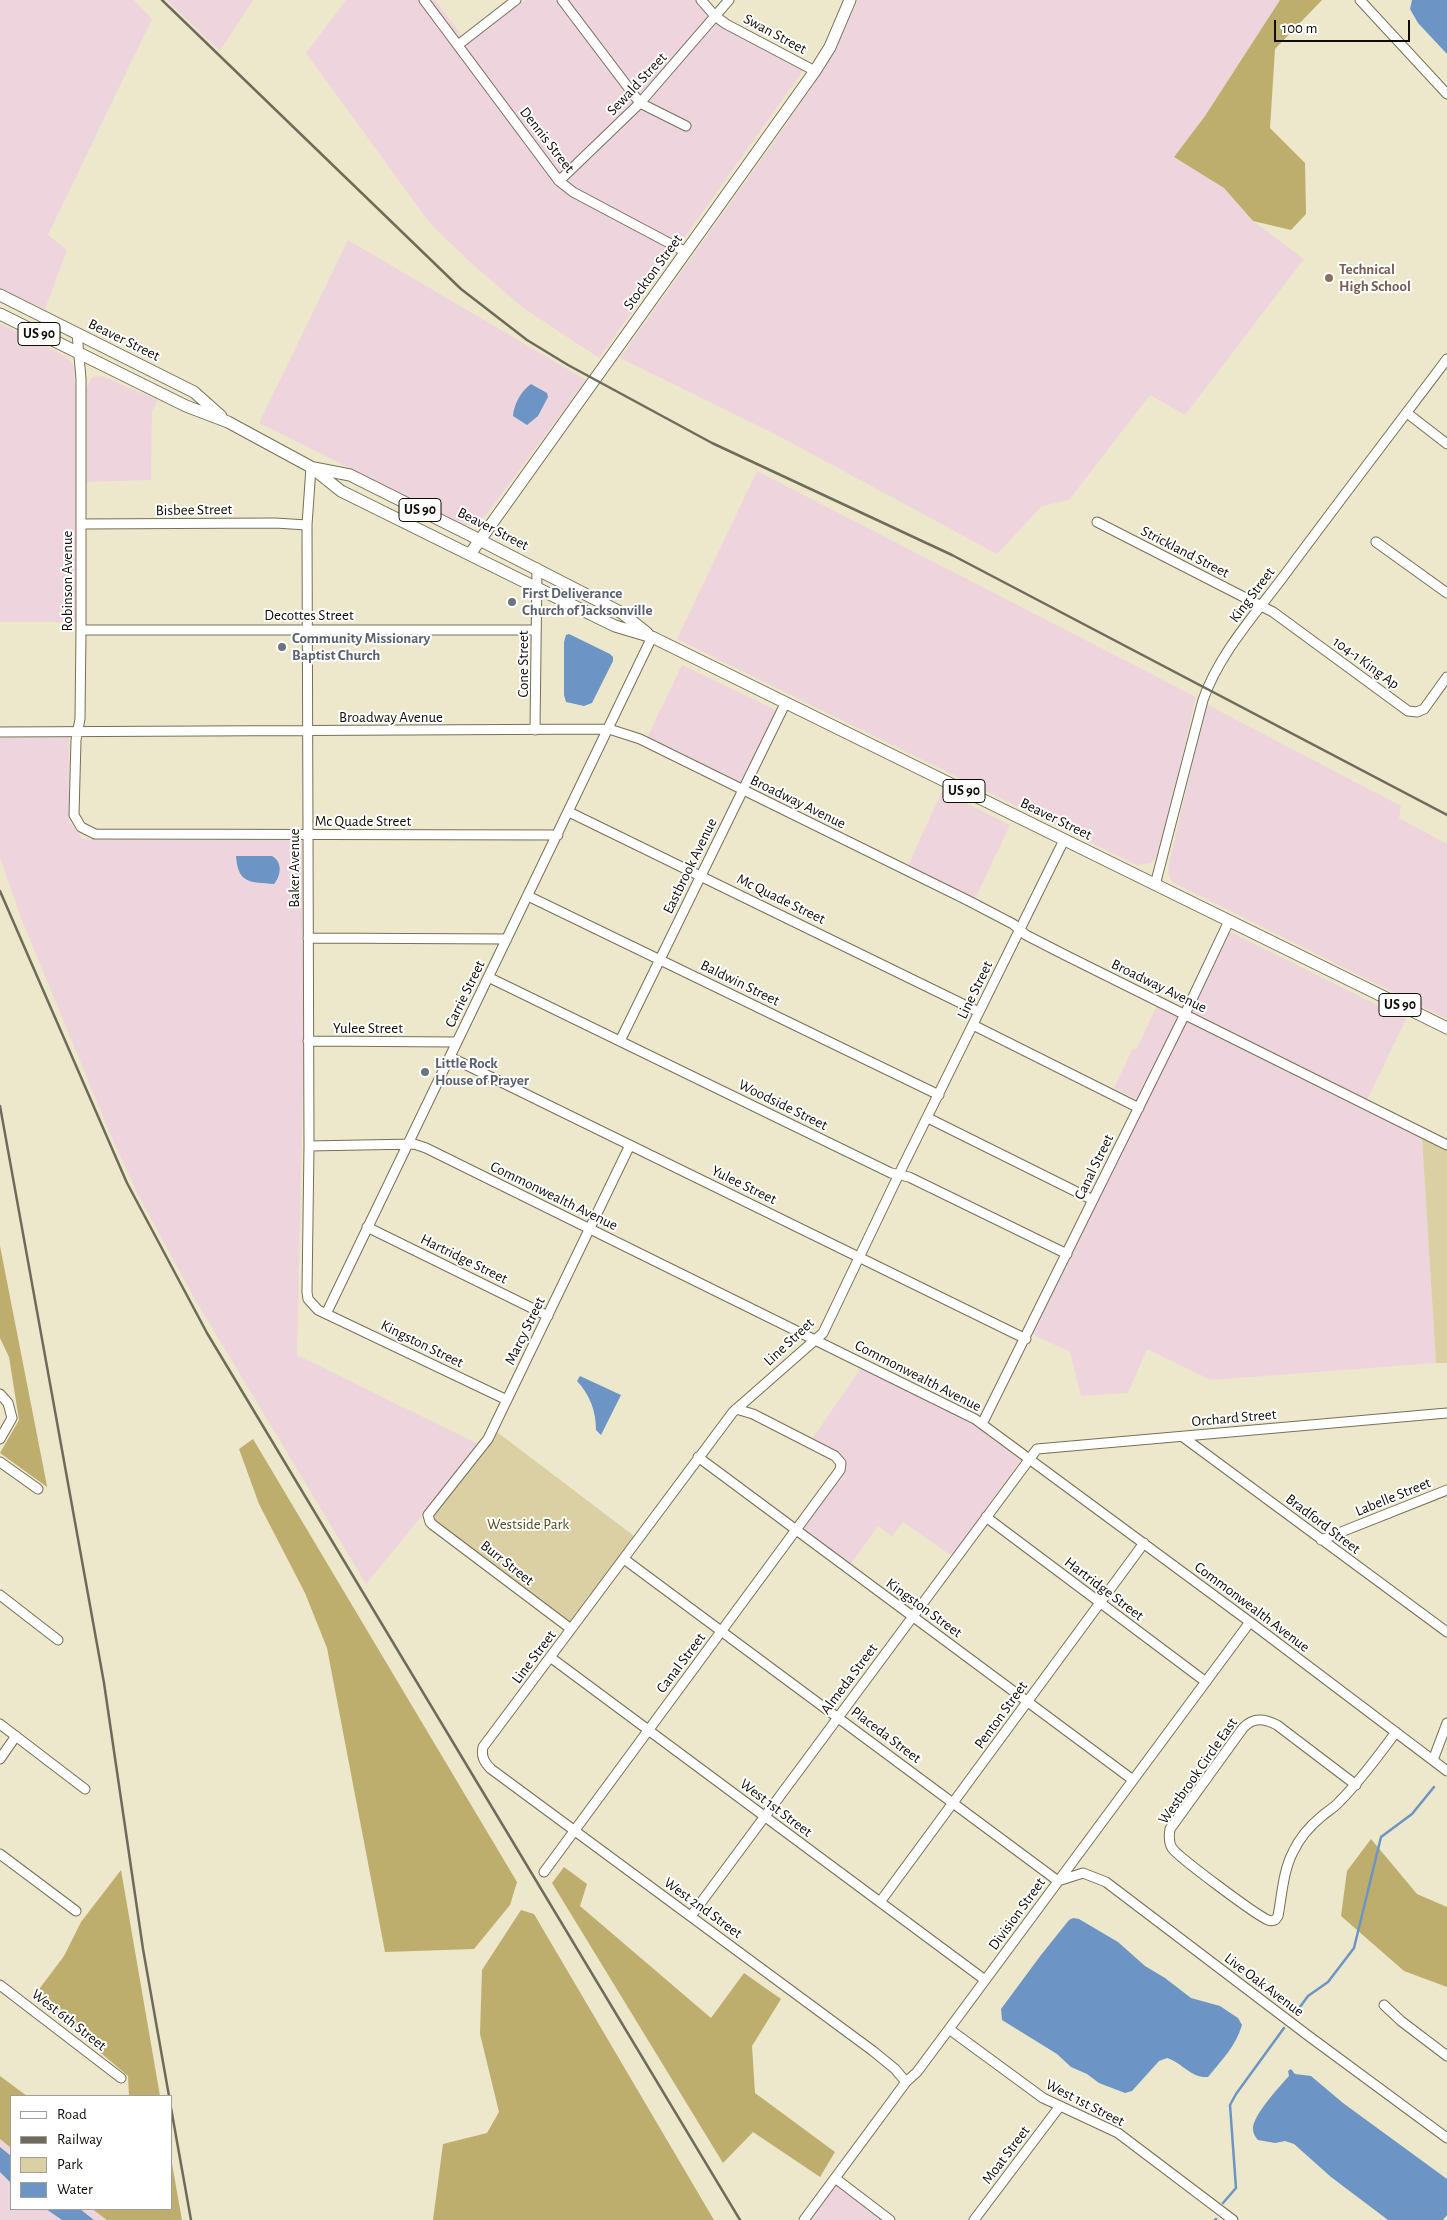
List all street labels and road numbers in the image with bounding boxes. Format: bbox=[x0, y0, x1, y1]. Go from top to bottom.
street label: Swan Street bbox=[740, 10, 810, 58]
street label: Sewald Street bbox=[603, 49, 671, 119]
street label: Dennis Street bbox=[516, 103, 578, 177]
street label: Stockton Street bbox=[620, 231, 686, 313]
street label: Beaver Street bbox=[85, 315, 163, 365]
road number: US 90 bbox=[18, 322, 60, 346]
road number: US 90 bbox=[399, 498, 441, 522]
street label: Bisbee Street bbox=[156, 500, 232, 520]
street label: Beaver Street bbox=[455, 503, 531, 555]
street label: Strickland Street bbox=[1138, 522, 1232, 582]
street label: Robinson Avenue bbox=[58, 531, 76, 631]
street label: King Street bbox=[1225, 564, 1279, 626]
street label: Decottes Street bbox=[264, 606, 354, 624]
street label: Cone Street bbox=[514, 630, 532, 698]
street label: 104-1 King Ap bbox=[1329, 633, 1403, 693]
street label: Broadway Avenue bbox=[339, 708, 443, 726]
street label: Broadway Avenue bbox=[747, 771, 849, 833]
road number: US 90 bbox=[943, 779, 985, 802]
street label: Beaver Street bbox=[1017, 794, 1095, 844]
street label: Mc Quade Street bbox=[315, 812, 411, 830]
street label: Eastbrook Avenue bbox=[659, 815, 721, 917]
street label: Baker Avenue bbox=[285, 828, 303, 908]
street label: Mc Quade Street bbox=[734, 870, 828, 928]
street label: Broadway Avenue bbox=[1108, 955, 1210, 1017]
street label: Baldwin Street bbox=[698, 956, 782, 1010]
street label: Carrie Street bbox=[441, 957, 489, 1031]
street label: Line Street bbox=[953, 958, 997, 1022]
road number: US 90 bbox=[1379, 994, 1421, 1016]
street label: Yulee Street bbox=[333, 1019, 403, 1037]
street label: Woodside Street bbox=[736, 1076, 830, 1134]
street label: Canal Street bbox=[1070, 1131, 1118, 1203]
street label: Commonwealth Avenue bbox=[487, 1157, 621, 1235]
street label: Yulee Street bbox=[709, 1162, 779, 1208]
street label: Hartridge Street bbox=[418, 1230, 510, 1288]
street label: Marcy Street bbox=[501, 1294, 549, 1368]
street label: Line Street bbox=[760, 1314, 818, 1370]
street label: Kingston Street bbox=[378, 1316, 466, 1372]
street label: Commonwealth Avenue bbox=[852, 1336, 984, 1416]
street label: Orchard Street bbox=[1191, 1405, 1277, 1431]
street label: Labelle Street bbox=[1353, 1474, 1433, 1520]
street label: Bradford Street bbox=[1282, 1490, 1364, 1558]
street label: Burr Street bbox=[477, 1537, 537, 1589]
street label: Hartridge Street bbox=[1061, 1553, 1147, 1625]
street label: Commonwealth Avenue bbox=[1191, 1558, 1313, 1656]
street label: Kingston Street bbox=[882, 1574, 966, 1642]
street label: Line Street bbox=[508, 1627, 560, 1687]
street label: Canal Street bbox=[653, 1629, 709, 1697]
street label: Almeda Street bbox=[817, 1640, 881, 1718]
street label: Penton Street bbox=[970, 1678, 1032, 1752]
street label: Placeda Street bbox=[847, 1703, 925, 1767]
street label: Westbrook Circle East bbox=[1155, 1714, 1241, 1828]
street label: West 1st Street bbox=[736, 1775, 816, 1841]
street label: West 2nd Street bbox=[660, 1874, 746, 1942]
street label: Division Street bbox=[985, 1874, 1049, 1954]
street label: Live Oak Avenue bbox=[1221, 1949, 1307, 2021]
street label: West 6th Street bbox=[28, 1985, 110, 2055]
street label: West 1st Street bbox=[1043, 2076, 1127, 2130]
street label: Moat Street bbox=[978, 2122, 1034, 2188]

